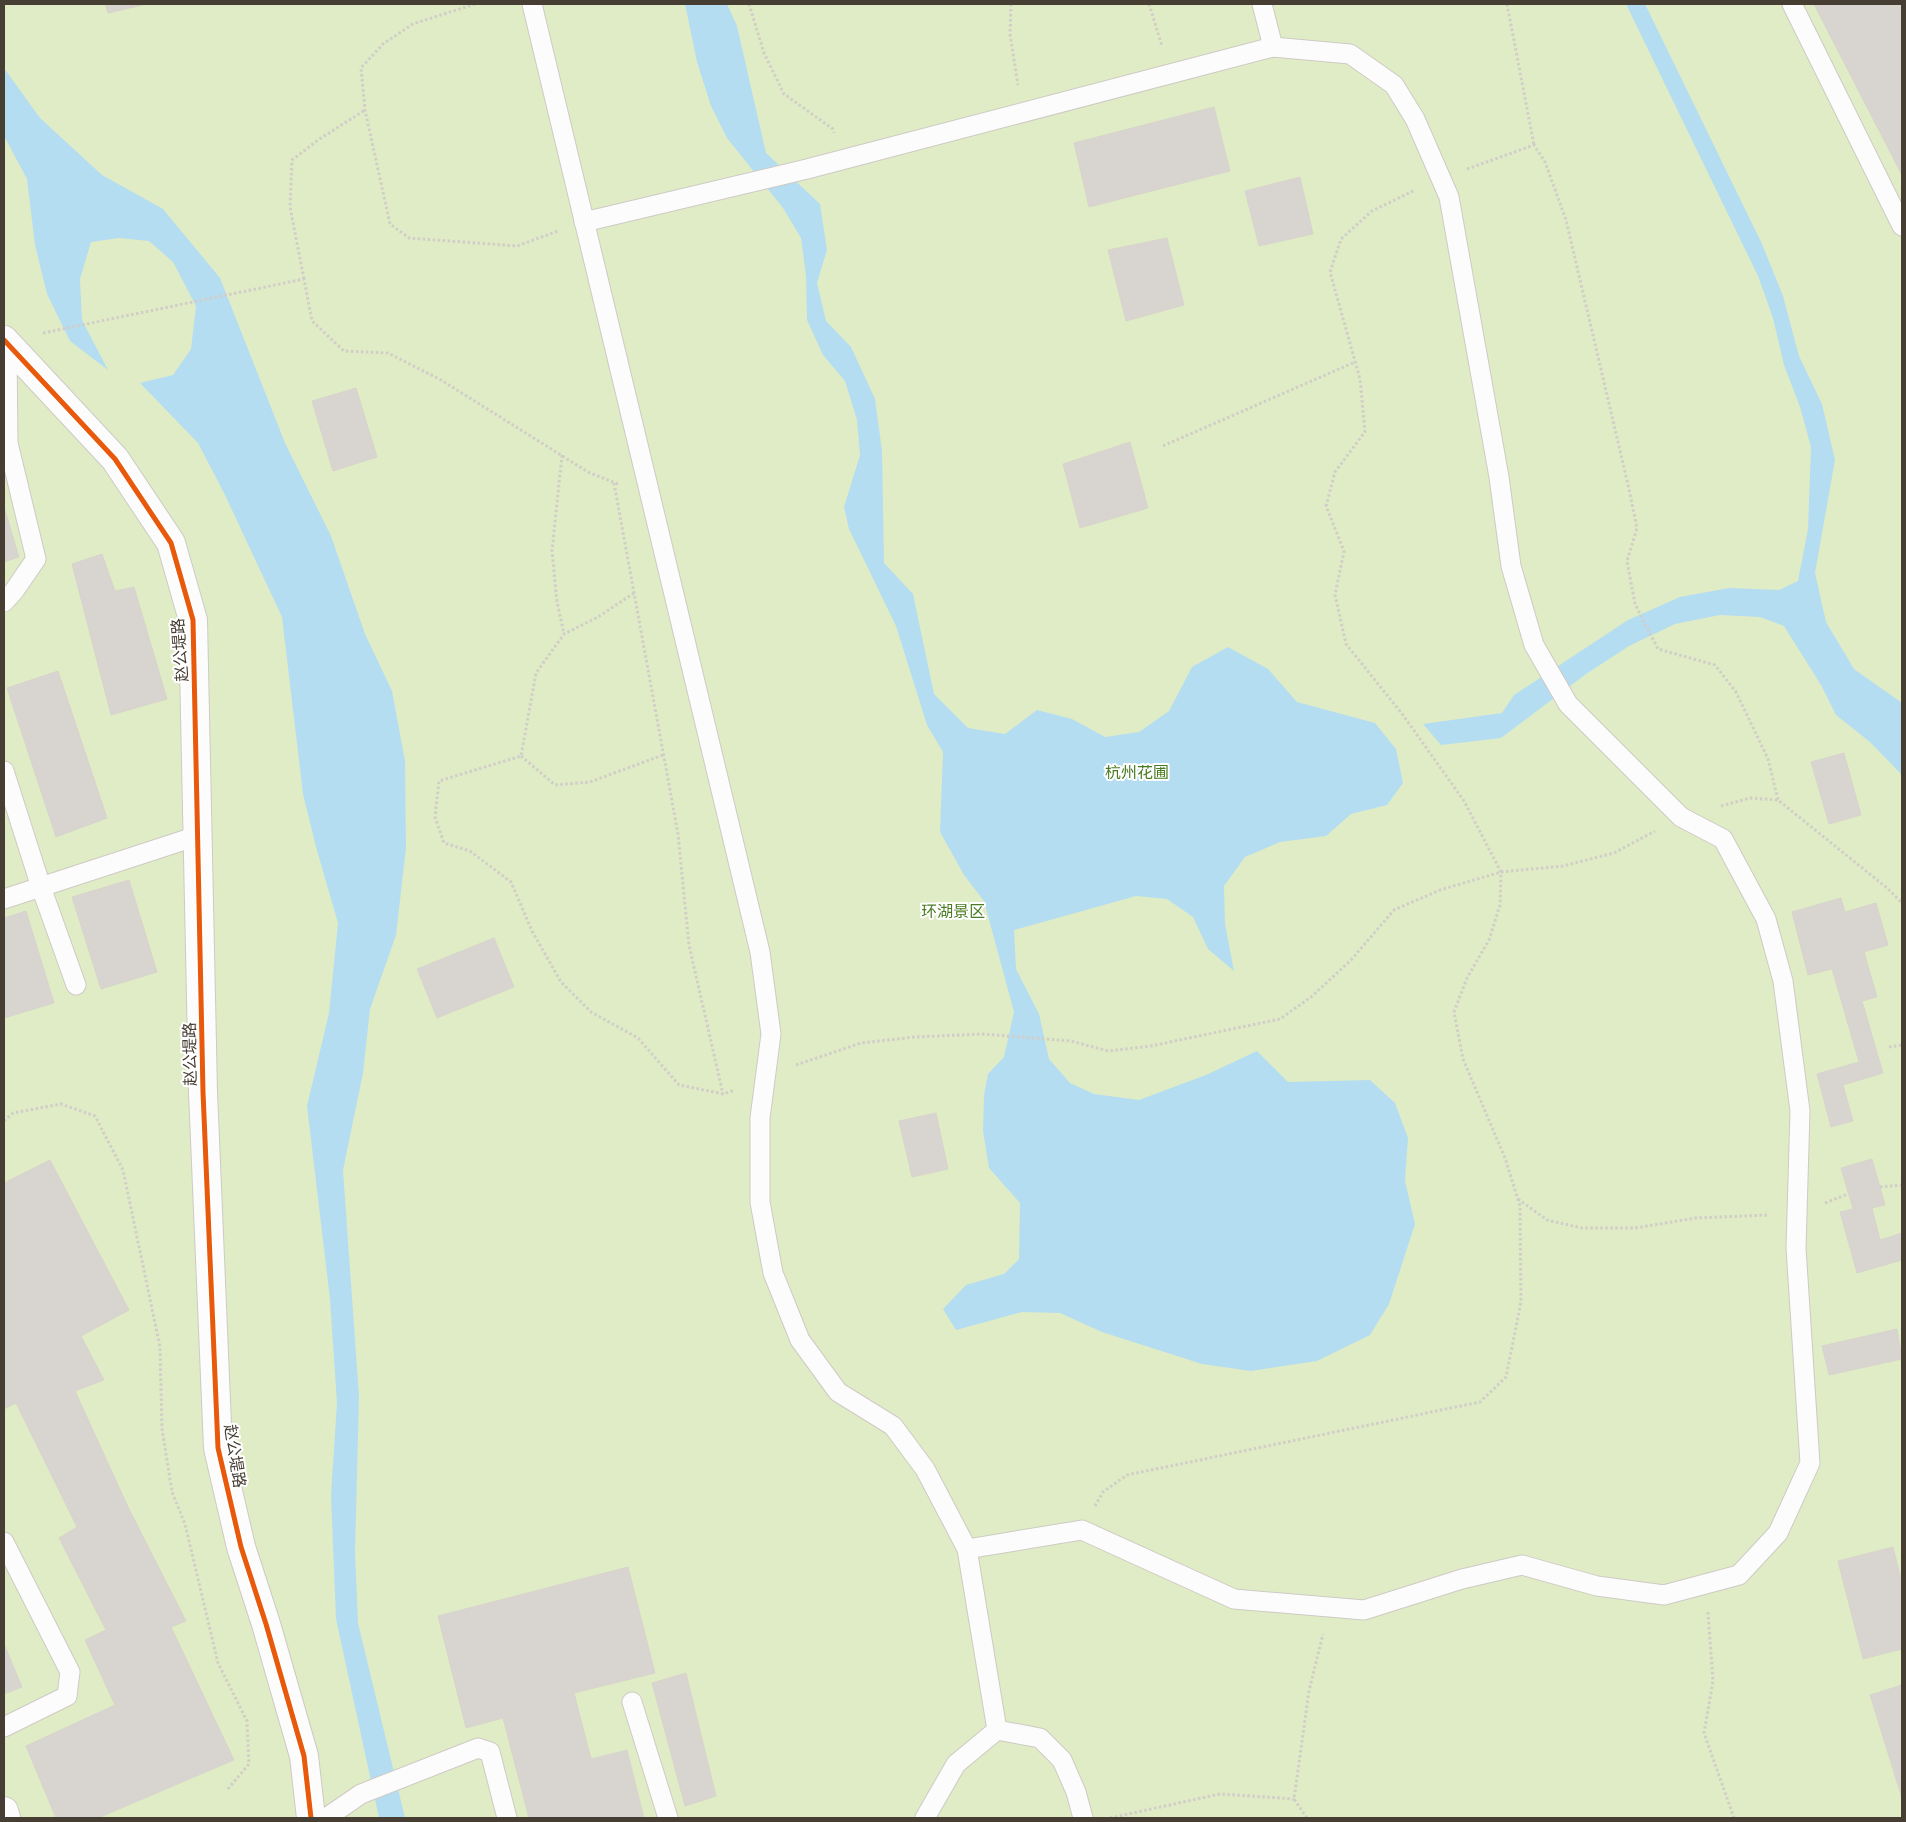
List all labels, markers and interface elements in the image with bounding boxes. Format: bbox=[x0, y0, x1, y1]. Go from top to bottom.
street label: 赵公堤路 bbox=[167, 617, 193, 683]
park label: 杭州花圃 bbox=[1105, 762, 1169, 783]
park label: 环湖景区 bbox=[921, 901, 985, 922]
street label: 赵公堤路 bbox=[179, 1022, 201, 1086]
street label: 赵公堤路 bbox=[220, 1423, 250, 1489]

